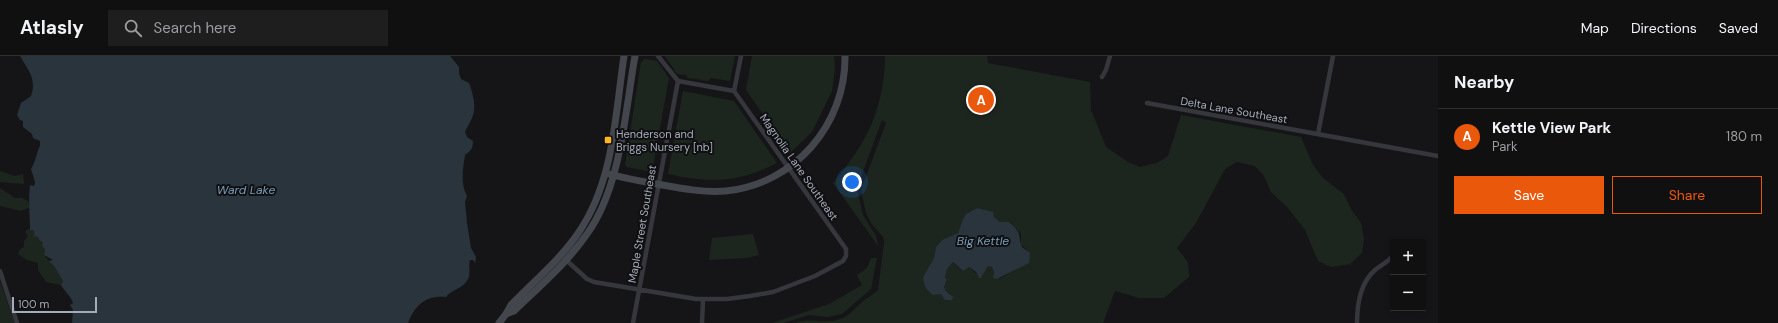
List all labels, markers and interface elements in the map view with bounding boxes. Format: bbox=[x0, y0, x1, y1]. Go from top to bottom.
search box bbox=[108, 10, 388, 46]
text: Atlasly bbox=[20, 15, 84, 40]
icon: search bbox=[122, 17, 144, 39]
text: Search here bbox=[154, 18, 236, 38]
text: Map bbox=[1581, 19, 1609, 37]
text: Directions bbox=[1631, 19, 1697, 37]
text: Saved bbox=[1719, 19, 1758, 37]
text: Nearby bbox=[1454, 71, 1514, 93]
pin: A bbox=[968, 85, 994, 115]
street label: Delta Lane Southeast bbox=[1179, 94, 1289, 126]
street label: Magnolia Lane Southeast bbox=[757, 111, 841, 223]
text: Kettle View Park bbox=[1492, 118, 1611, 138]
place label: Henderson and Briggs Nursery [nb] bbox=[616, 127, 713, 154]
text: A bbox=[1462, 128, 1472, 145]
text: 180 m bbox=[1726, 128, 1762, 145]
marker: Henderson and Briggs Nursery [nb] bbox=[603, 135, 613, 145]
text: Park bbox=[1492, 138, 1518, 155]
street label: Maple Street Southeast bbox=[625, 164, 659, 284]
your location bbox=[842, 172, 862, 192]
button: Save bbox=[1454, 176, 1604, 214]
button: Share bbox=[1612, 176, 1762, 214]
water label: Ward Lake bbox=[217, 182, 275, 198]
water label: Big Kettle bbox=[957, 233, 1009, 249]
map controls bbox=[1390, 239, 1426, 311]
button: + bbox=[1390, 239, 1426, 275]
button: − bbox=[1390, 275, 1426, 311]
scale bar bbox=[12, 295, 97, 314]
text: 100 m bbox=[18, 297, 49, 311]

